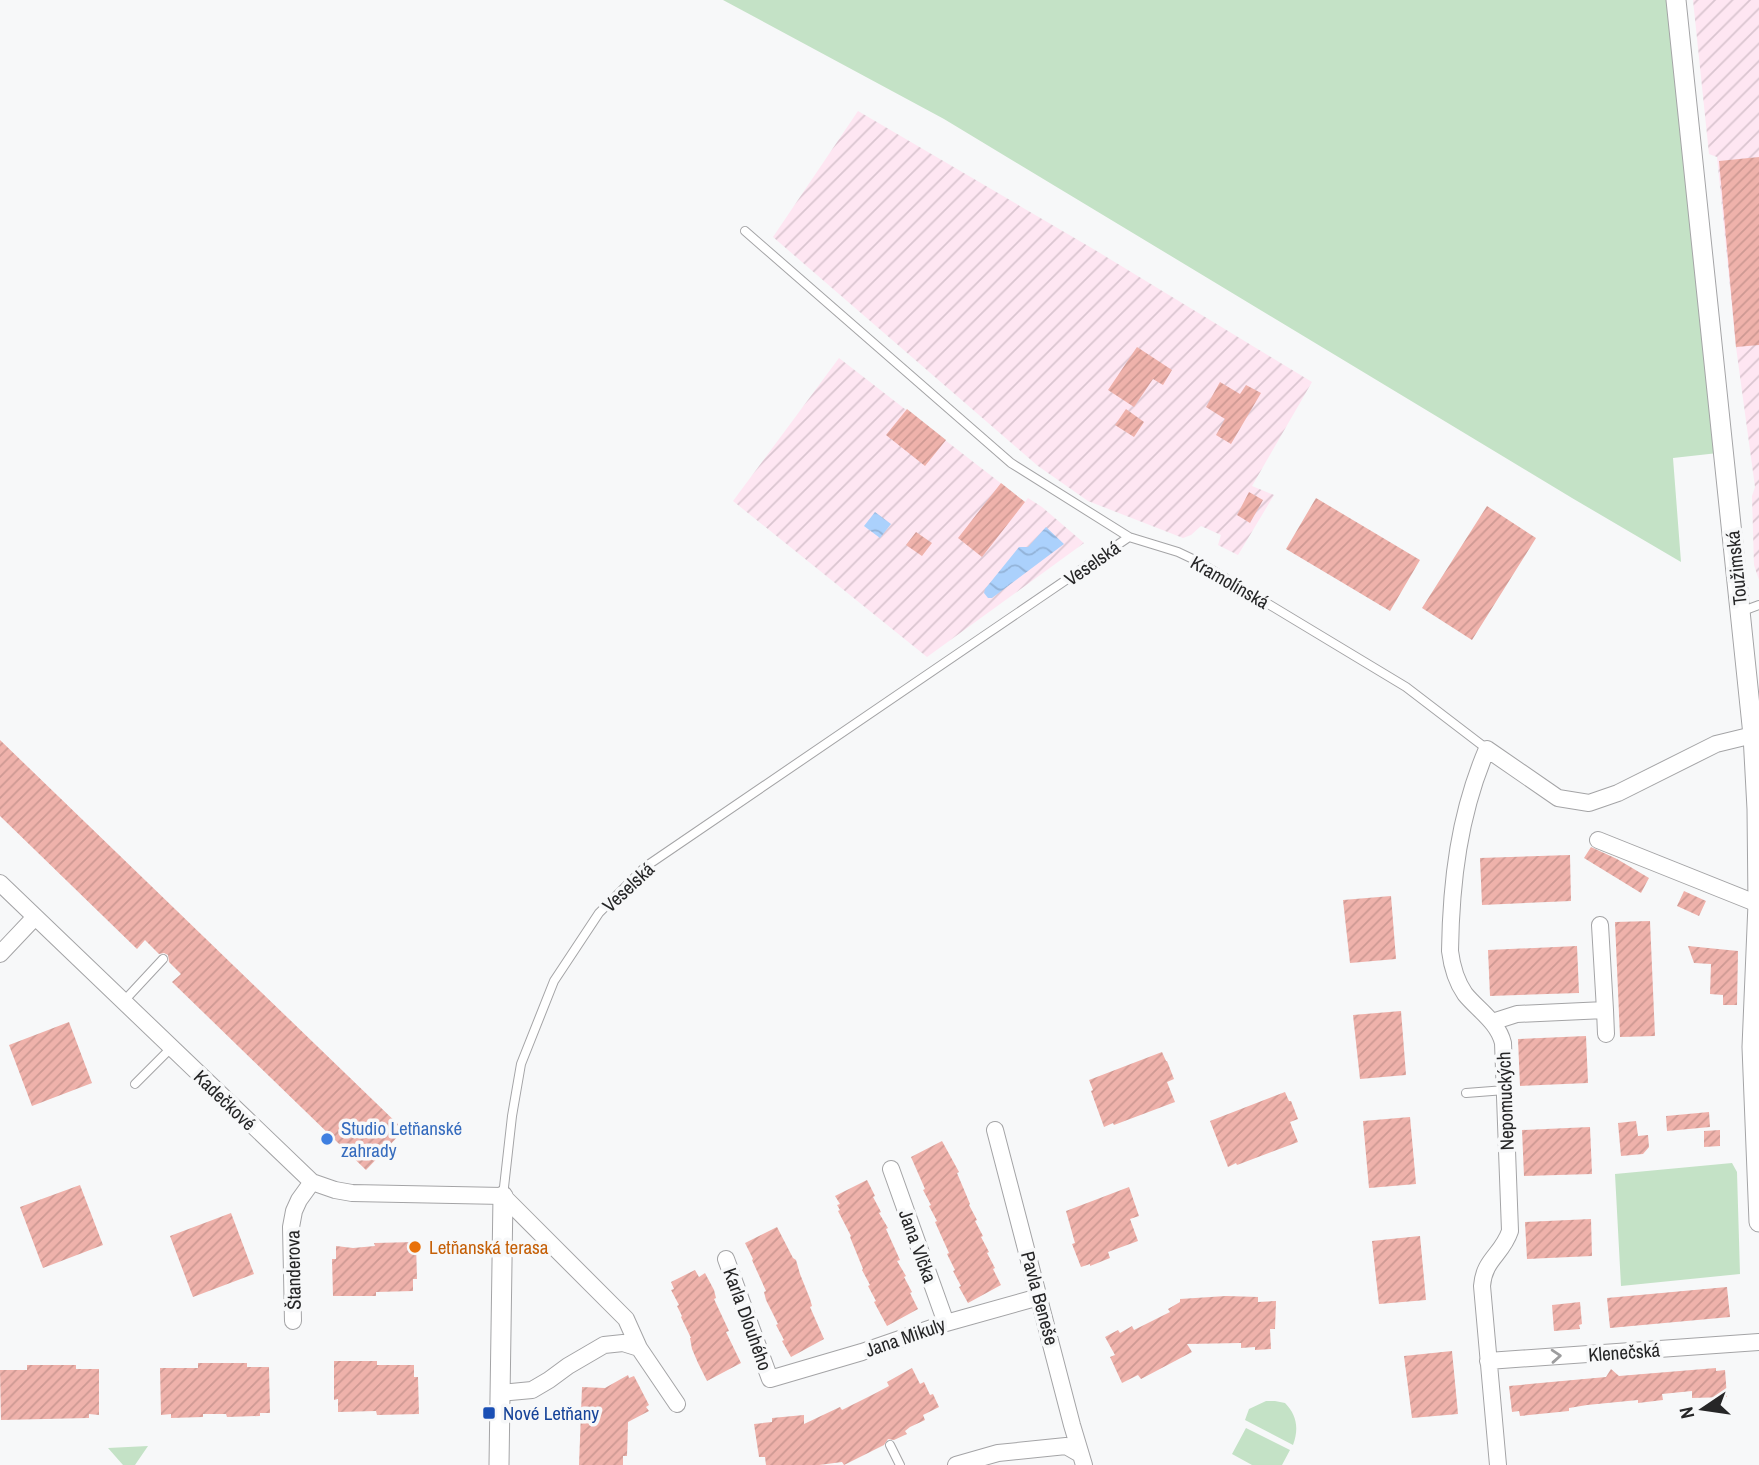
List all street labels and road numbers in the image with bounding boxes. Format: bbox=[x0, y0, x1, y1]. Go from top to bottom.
street label: Toužimská bbox=[1719, 529, 1753, 606]
street label: Veselská bbox=[1059, 534, 1125, 592]
street label: Kramolínská bbox=[1186, 549, 1274, 615]
street label: Veselská bbox=[596, 856, 660, 918]
street label: Nepomuckých bbox=[1490, 1051, 1520, 1151]
street label: Kadečkové bbox=[188, 1064, 262, 1136]
street label: Jana Vlčka bbox=[893, 1206, 943, 1287]
street label: Štanderova bbox=[279, 1230, 307, 1310]
street label: Pavla Beneše bbox=[1015, 1248, 1065, 1348]
street label: Karla Dlouhého bbox=[717, 1264, 779, 1374]
street label: Jana Mikuly bbox=[861, 1311, 949, 1363]
street label: Klenečská bbox=[1587, 1337, 1661, 1367]

